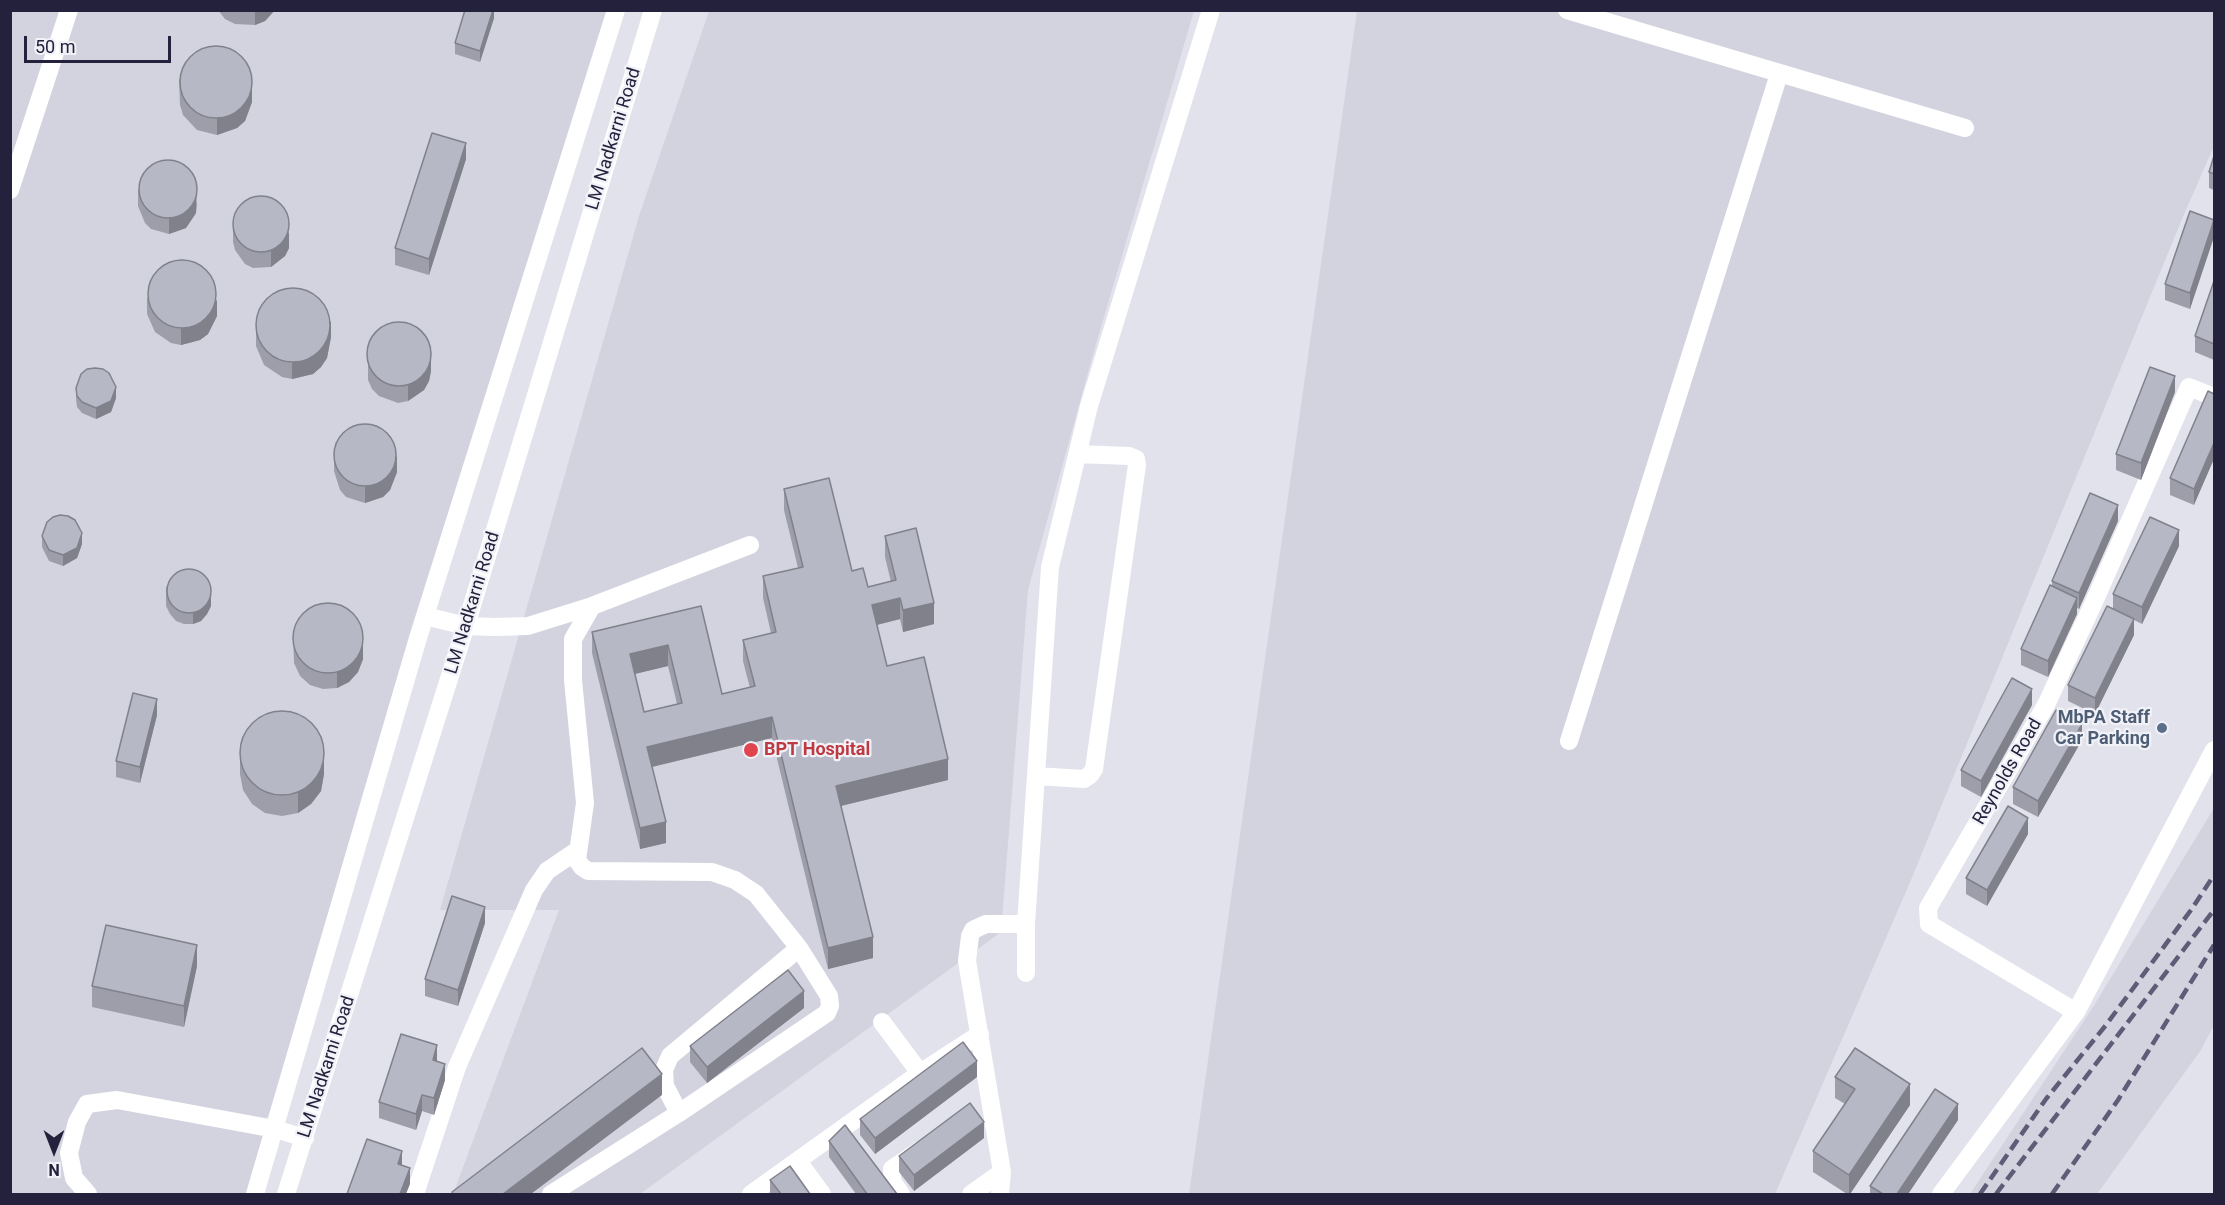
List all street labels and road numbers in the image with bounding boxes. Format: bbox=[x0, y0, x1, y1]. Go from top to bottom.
street label: LM Nadkarni Road bbox=[582, 65, 646, 213]
street label: LM Nadkarni Road bbox=[441, 529, 505, 677]
street label: Reynolds Road bbox=[1969, 715, 2047, 829]
street label: LM Nadkarni Road bbox=[294, 993, 360, 1141]

